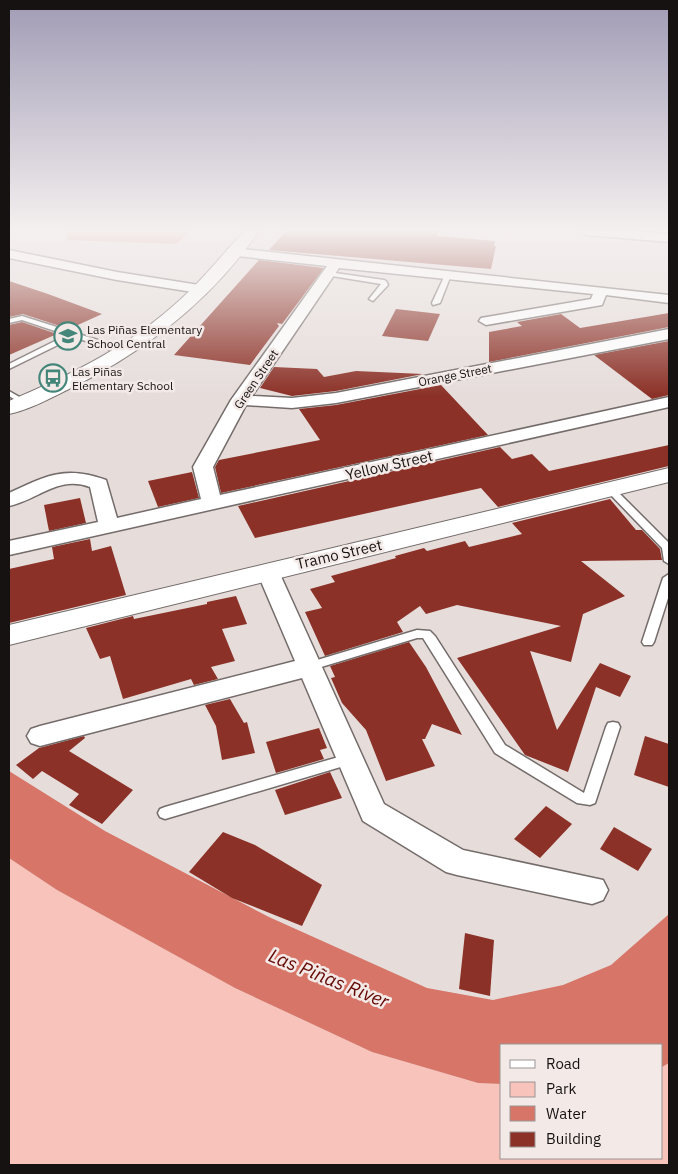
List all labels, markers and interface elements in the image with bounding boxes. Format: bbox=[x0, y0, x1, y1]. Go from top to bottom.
school or university icon: Las Piñas Elementary School Central bbox=[53, 321, 83, 351]
place label: Las Piñas Elementary School Central bbox=[87, 322, 202, 351]
street label: Green Street bbox=[231, 346, 281, 412]
street label: Orange Street bbox=[417, 361, 493, 389]
bus stop icon: Las Piñas Elementary School bbox=[38, 363, 68, 393]
place label: Las Piñas Elementary School bbox=[72, 364, 173, 393]
street label: Yellow Street bbox=[344, 446, 434, 484]
street label: Tramo Street bbox=[294, 535, 384, 573]
water label: Las Piñas River bbox=[265, 943, 394, 1013]
legend bbox=[500, 1044, 663, 1159]
text: Road bbox=[546, 1054, 581, 1073]
text: Park bbox=[546, 1079, 576, 1098]
text: Water bbox=[546, 1104, 587, 1123]
text: Building bbox=[546, 1129, 601, 1148]

